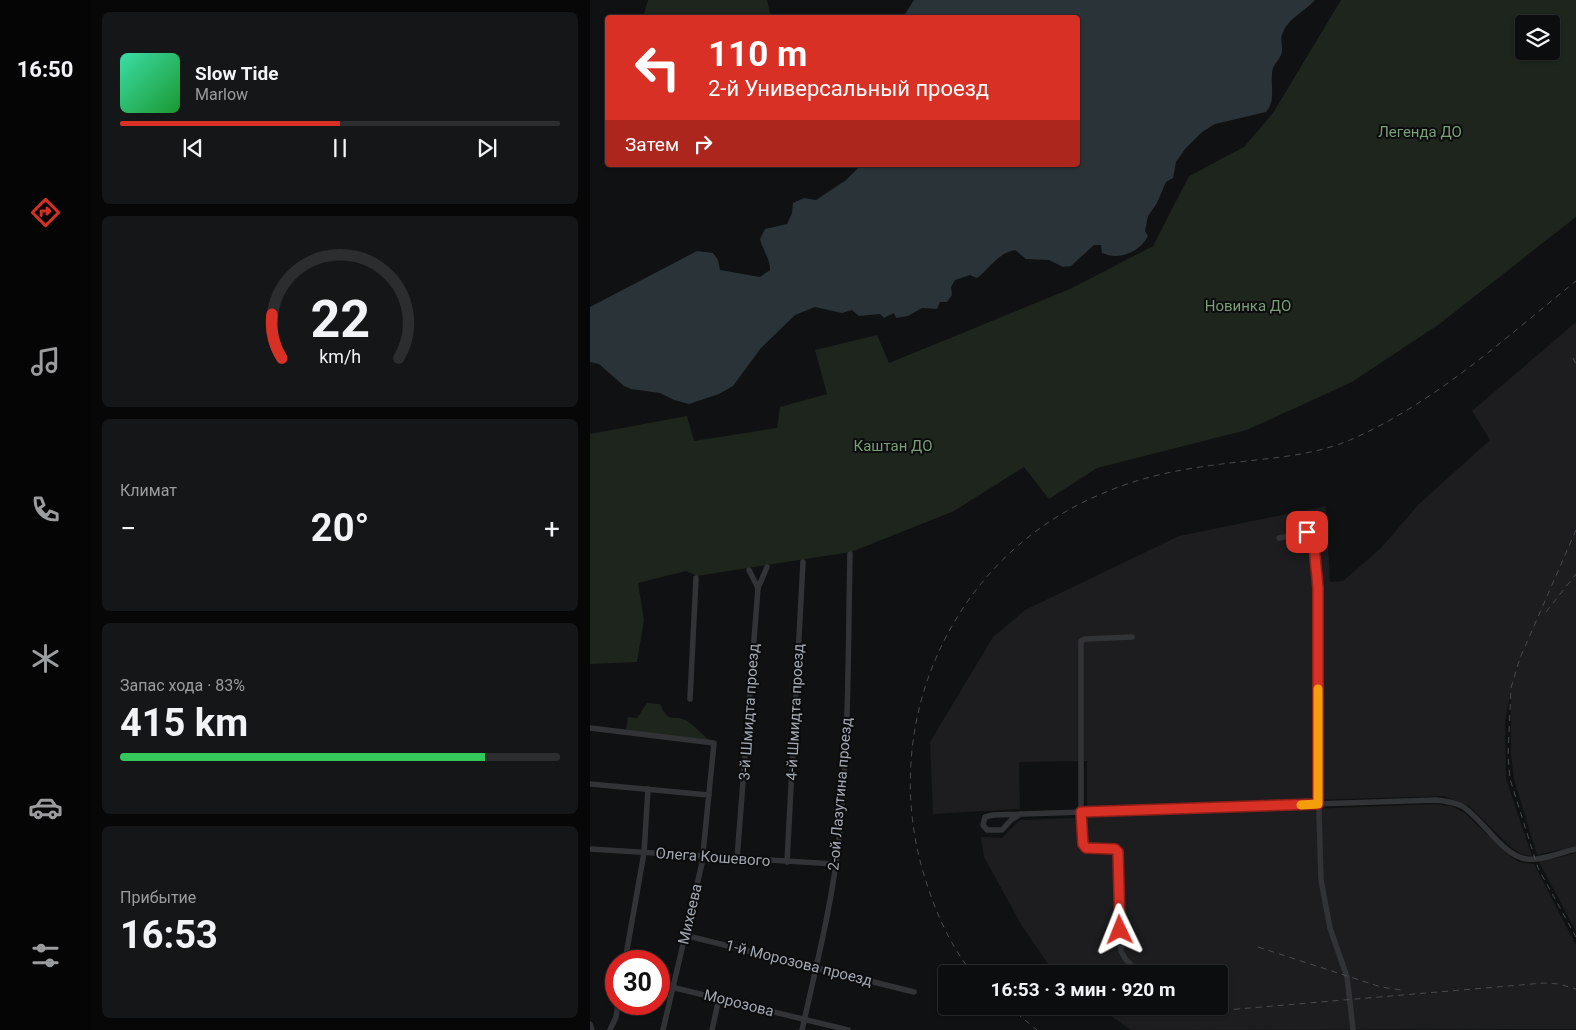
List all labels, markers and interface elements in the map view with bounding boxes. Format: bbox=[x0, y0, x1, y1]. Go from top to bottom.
map controls bbox=[1515, 15, 1560, 60]
button: layers bbox=[1515, 15, 1560, 60]
text: 110 m bbox=[708, 34, 807, 75]
icon: left bbox=[625, 35, 690, 100]
text: 16:50 bbox=[17, 57, 73, 82]
text: Slow Tide bbox=[195, 62, 278, 85]
text: 2-й Универсальный проезд bbox=[708, 76, 989, 101]
text: Marlow bbox=[195, 85, 248, 104]
park label: Легенда ДО bbox=[1378, 123, 1462, 141]
icon: right bbox=[689, 130, 717, 158]
text: Затем bbox=[625, 133, 679, 156]
icon: previous bbox=[179, 134, 207, 162]
icon: pause bbox=[326, 134, 354, 162]
icon: next bbox=[473, 134, 501, 162]
icon: directions bbox=[28, 195, 63, 230]
text: 22 bbox=[310, 289, 370, 350]
park label: Новинка ДО bbox=[1205, 297, 1291, 315]
icon: music bbox=[28, 344, 63, 379]
text: km/h bbox=[319, 346, 361, 367]
park label: Каштан ДО bbox=[854, 437, 932, 455]
text: Климат bbox=[120, 481, 177, 500]
icon: phone bbox=[28, 492, 63, 527]
text: 20° bbox=[311, 506, 369, 550]
pin bbox=[1286, 511, 1328, 553]
text: − bbox=[120, 512, 136, 545]
text: + bbox=[544, 512, 560, 545]
icon: arrive bbox=[1293, 518, 1321, 546]
icon: climate bbox=[28, 641, 63, 676]
street label: 3-й Шмидта проезд bbox=[735, 643, 763, 781]
street label: 4-й Шмидта проезд bbox=[782, 643, 808, 781]
text: Запас хода · 83% bbox=[120, 676, 245, 695]
text: 415 km bbox=[120, 701, 248, 745]
street label: 2-ой Лазутина проезд bbox=[824, 717, 856, 871]
icon: car bbox=[28, 790, 63, 825]
street label: Олега Кошевого bbox=[655, 844, 771, 870]
street label: Михеева bbox=[674, 882, 706, 946]
text: Прибытие bbox=[120, 888, 196, 907]
position arrow bbox=[1093, 903, 1145, 955]
text: 16:53 bbox=[120, 913, 218, 957]
street label: 1-й Морозова проезд bbox=[724, 936, 874, 990]
icon: filters bbox=[28, 938, 63, 973]
speed limit sign: 30 bbox=[605, 950, 670, 1015]
text: 16:53 · 3 мин · 920 m bbox=[991, 978, 1175, 1001]
street label: Морозова bbox=[702, 986, 776, 1020]

